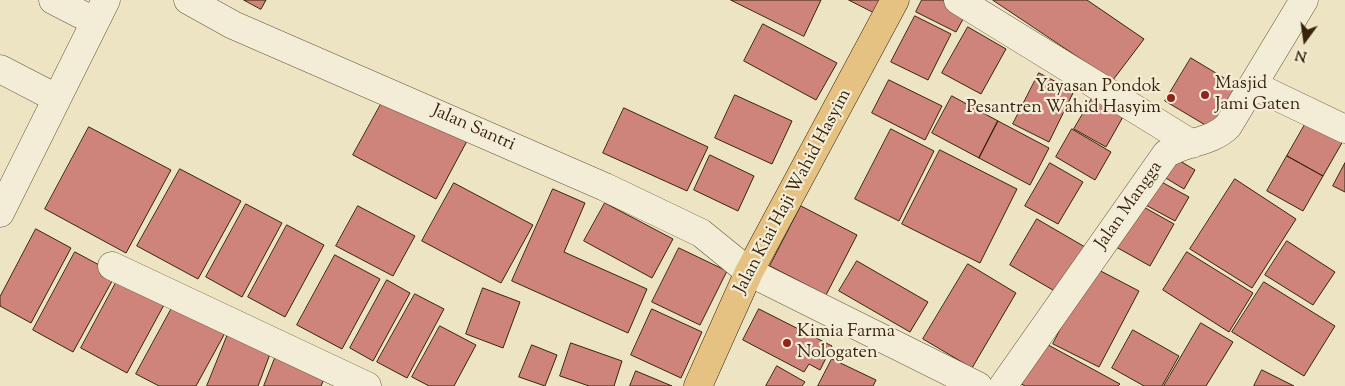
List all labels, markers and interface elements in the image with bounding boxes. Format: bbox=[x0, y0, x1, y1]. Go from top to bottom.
north arrow bbox=[1280, 15, 1330, 65]
text: N bbox=[1294, 43, 1309, 66]
place label: Masjid Jami Gaten bbox=[1215, 74, 1300, 116]
place label: Yayasan Pondok Pesantren Wahid Hasyim bbox=[966, 77, 1161, 120]
street label: Jalan Kiai Haji Wahid Hasyim bbox=[731, 86, 857, 298]
marker: Masjid Jami Gaten bbox=[1199, 89, 1211, 101]
marker: Yayasan Pondok Pesantren Wahid Hasyim bbox=[1165, 92, 1177, 104]
street label: Jalan Santri bbox=[428, 101, 518, 157]
street label: Jalan Mangga bbox=[1092, 158, 1168, 254]
place label: Kimia Farma Nologaten bbox=[797, 322, 895, 364]
marker: Kimia Farma Nologaten bbox=[781, 337, 793, 349]

